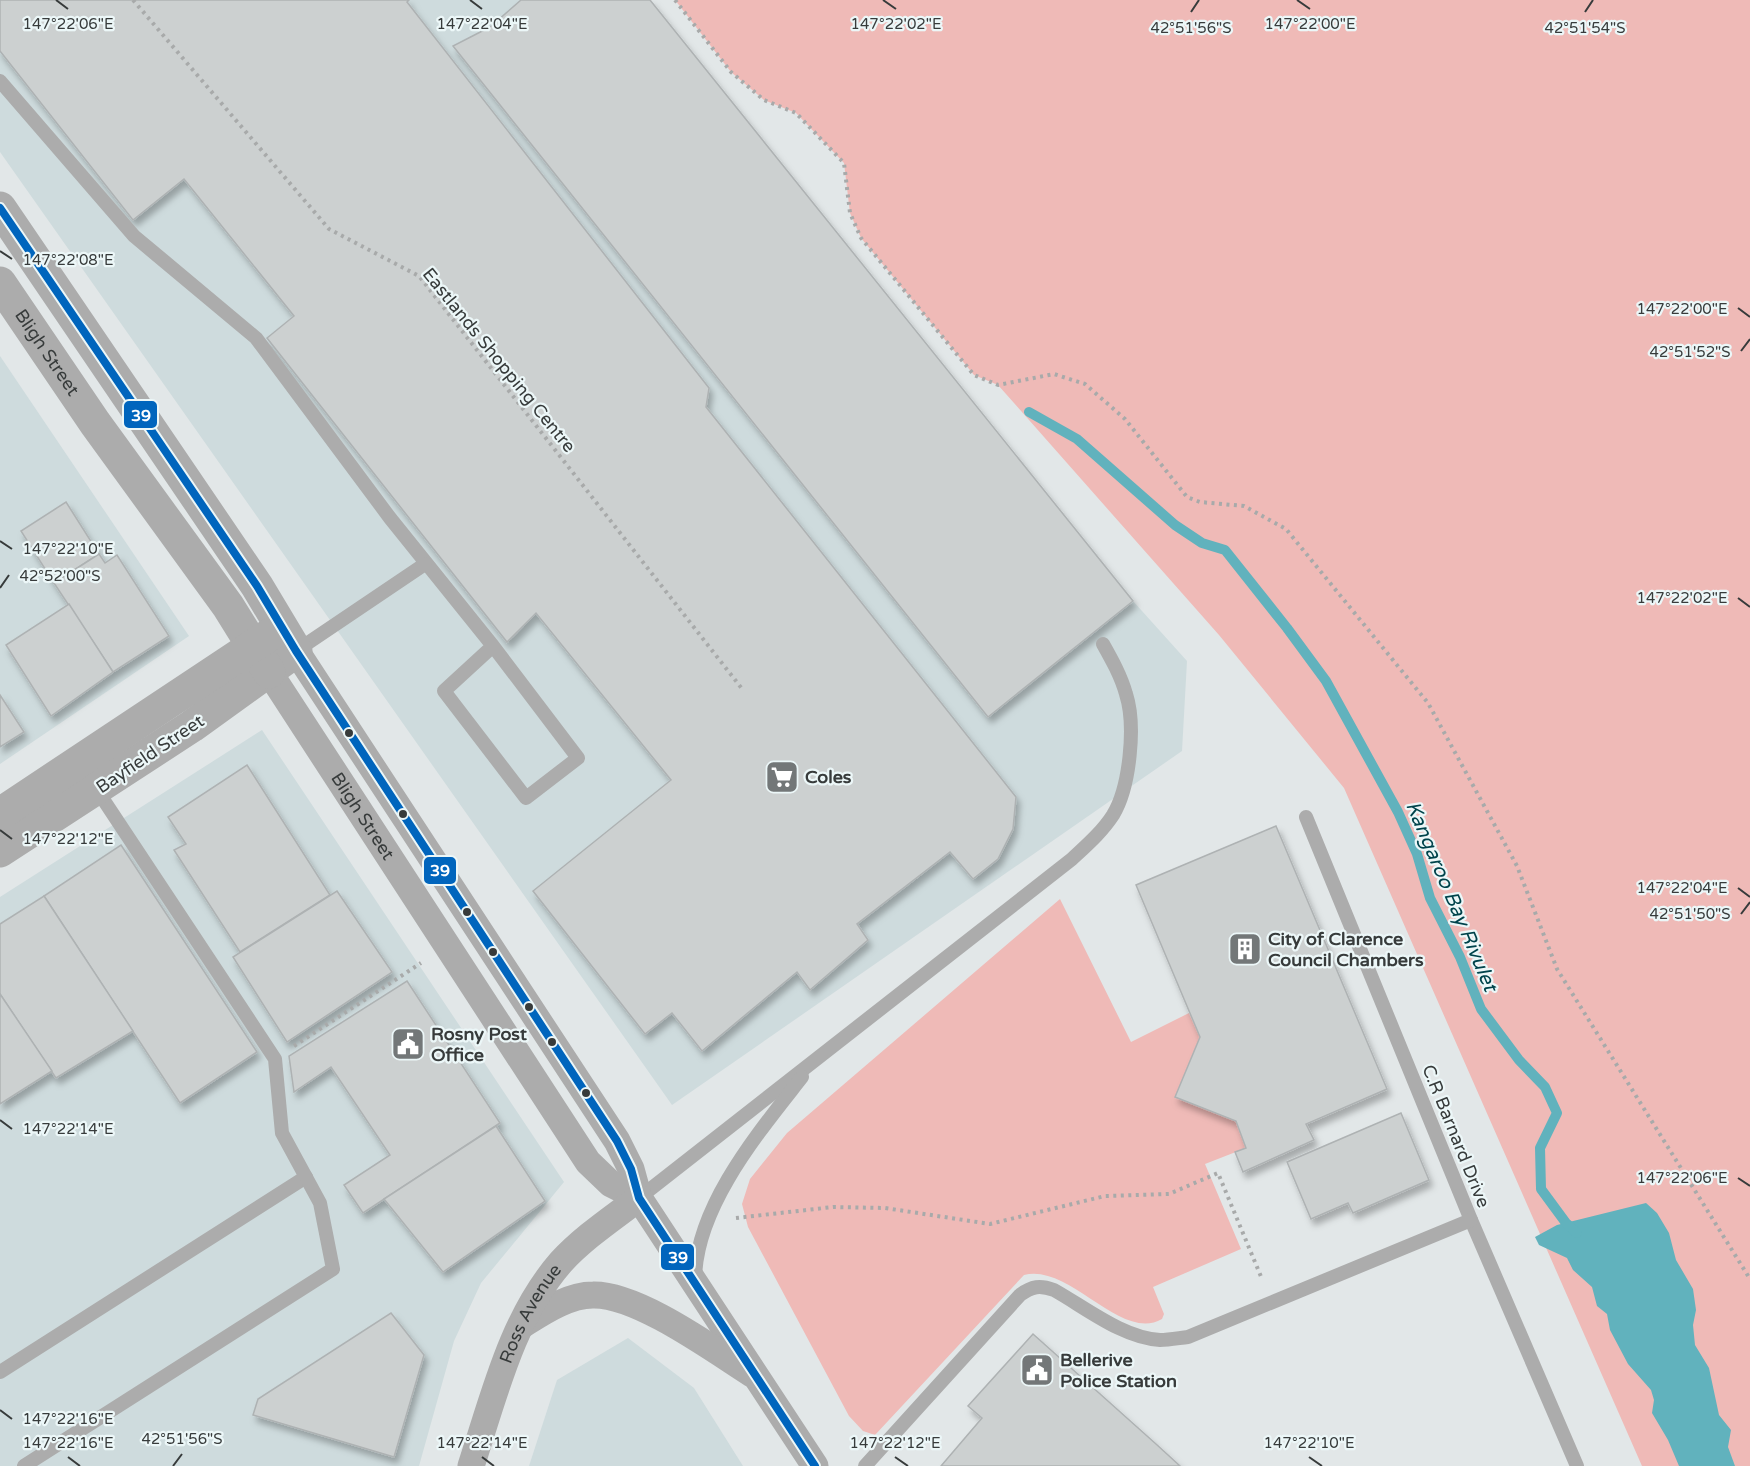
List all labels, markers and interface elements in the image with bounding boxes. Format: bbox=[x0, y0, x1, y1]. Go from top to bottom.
text: 147°22'06"E bbox=[23, 15, 113, 33]
text: 147°22'04"E bbox=[437, 15, 527, 33]
text: 147°22'02"E bbox=[851, 15, 941, 33]
text: 147°22'00"E bbox=[1265, 15, 1355, 33]
text: 42°51'56"S bbox=[1151, 19, 1231, 37]
text: 42°51'54"S bbox=[1545, 19, 1625, 37]
text: 147°22'08"E bbox=[23, 251, 113, 269]
street label: Eastlands Shopping Centre bbox=[418, 263, 580, 457]
text: 147°22'00"E bbox=[1637, 300, 1727, 318]
street label: Bligh Street bbox=[10, 305, 84, 400]
text: 42°51'52"S bbox=[1650, 343, 1730, 361]
line badge: 39 bbox=[123, 400, 158, 429]
text: 39 bbox=[131, 406, 151, 426]
text: 147°22'10"E bbox=[23, 540, 113, 558]
text: 42°52'00"S bbox=[20, 567, 100, 585]
text: 147°22'02"E bbox=[1637, 589, 1727, 607]
street label: Bayfield Street bbox=[92, 710, 208, 798]
unlabelled marker bbox=[343, 727, 355, 739]
supermarket icon: Coles bbox=[764, 759, 800, 795]
place label: Coles bbox=[805, 766, 852, 788]
street label: Bligh Street bbox=[326, 768, 399, 864]
water label: Kangaroo Bay Rivulet bbox=[1400, 798, 1503, 997]
unlabelled marker bbox=[397, 808, 409, 820]
text: 147°22'12"E bbox=[23, 830, 113, 848]
line badge: 39 bbox=[423, 856, 457, 885]
text: 39 bbox=[430, 861, 450, 881]
text: 147°22'04"E bbox=[1637, 879, 1727, 897]
text: 42°51'50"S bbox=[1650, 905, 1730, 923]
unlabelled marker bbox=[461, 906, 473, 918]
place label: City of Clarence Council Chambers bbox=[1268, 928, 1424, 971]
building icon: City of Clarence Council Chambers bbox=[1227, 931, 1263, 967]
unlabelled marker bbox=[487, 946, 499, 958]
unlabelled marker bbox=[523, 1001, 535, 1013]
place label: Rosny Post Office bbox=[431, 1023, 527, 1066]
public building icon: Rosny Post Office bbox=[390, 1026, 426, 1062]
unlabelled marker bbox=[546, 1036, 558, 1048]
street label: C.R Barnard Drive bbox=[1417, 1061, 1495, 1211]
unlabelled marker bbox=[580, 1087, 592, 1099]
text: 147°22'14"E bbox=[23, 1120, 113, 1138]
text: 147°22'06"E bbox=[1637, 1169, 1727, 1187]
line badge: 39 bbox=[660, 1243, 695, 1271]
text: 39 bbox=[668, 1248, 688, 1268]
street label: Ross Avenue bbox=[495, 1259, 566, 1366]
place label: Bellerive Police Station bbox=[1060, 1349, 1177, 1392]
public building icon: Bellerive Police Station bbox=[1019, 1352, 1055, 1388]
text: 147°22'16"E bbox=[23, 1410, 113, 1428]
text: 42°51'56"S bbox=[142, 1430, 222, 1448]
text: 147°22'16"E bbox=[23, 1434, 113, 1452]
text: 147°22'14"E bbox=[437, 1434, 527, 1452]
text: 147°22'12"E bbox=[850, 1434, 940, 1452]
text: 147°22'10"E bbox=[1264, 1434, 1354, 1452]

